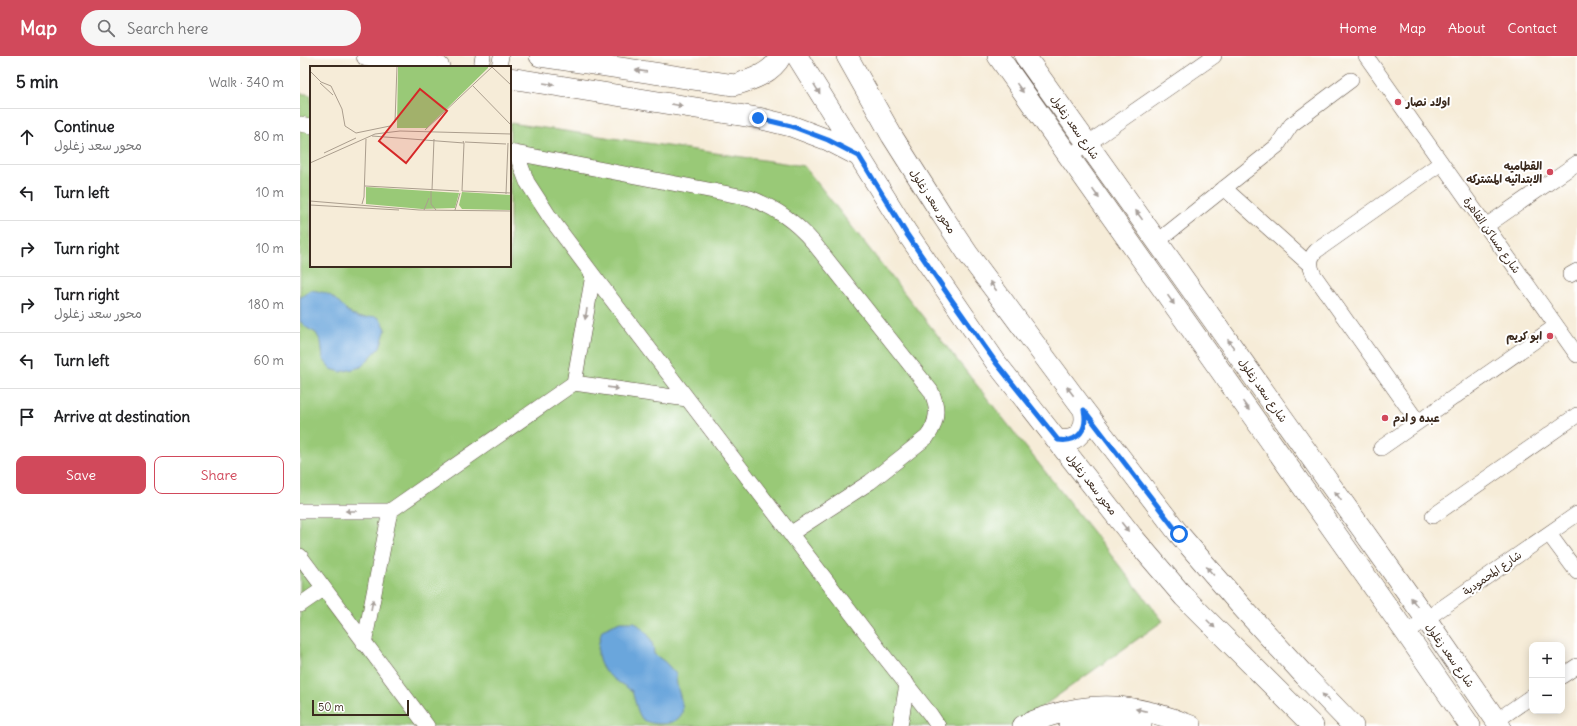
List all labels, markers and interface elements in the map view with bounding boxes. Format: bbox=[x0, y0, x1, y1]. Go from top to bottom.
search box bbox=[81, 10, 361, 46]
text: Map bbox=[20, 16, 57, 40]
icon: search bbox=[95, 17, 117, 39]
text: Search here bbox=[127, 19, 208, 38]
text: Home bbox=[1339, 19, 1377, 37]
text: Map bbox=[1399, 19, 1426, 37]
text: About bbox=[1448, 19, 1486, 37]
text: Contact bbox=[1508, 19, 1557, 37]
inset map bbox=[310, 66, 511, 267]
one-way arrow bbox=[635, 68, 647, 74]
text: 5 min bbox=[16, 71, 58, 93]
text: Walk · 340 m bbox=[209, 74, 284, 91]
one-way arrow bbox=[542, 81, 555, 87]
one-way arrow bbox=[1016, 82, 1024, 93]
one-way arrow bbox=[814, 83, 821, 95]
street label: شارع سعد زغلول bbox=[1046, 92, 1102, 163]
place label: اولاد نصار bbox=[1405, 95, 1450, 109]
marker: اولاد نصار bbox=[1393, 97, 1403, 107]
one-way arrow bbox=[671, 102, 683, 108]
route end bbox=[749, 109, 767, 127]
text: Continue bbox=[54, 117, 115, 136]
icon: ahead bbox=[16, 126, 38, 148]
text: 80 m bbox=[253, 128, 284, 145]
text: محور سعد زغلول bbox=[54, 137, 142, 154]
place label: القطاميه الابتدائيه المشتركه bbox=[1466, 159, 1542, 186]
street label: محور سعد زغلول bbox=[906, 166, 959, 237]
marker: القطاميه الابتدائيه المشتركه bbox=[1545, 167, 1555, 177]
icon: left bbox=[16, 182, 38, 204]
text: Turn left bbox=[54, 183, 109, 202]
text: 10 m bbox=[256, 184, 284, 201]
one-way arrow bbox=[1092, 188, 1100, 199]
street label: شارع مساكن القاهرة bbox=[1459, 194, 1524, 277]
one-way arrow bbox=[1135, 210, 1143, 221]
icon: right bbox=[16, 238, 38, 260]
text: Turn right bbox=[54, 239, 119, 258]
text: 10 m bbox=[256, 240, 284, 257]
one-way arrow bbox=[989, 281, 997, 292]
text: Turn right bbox=[54, 285, 119, 304]
icon: right bbox=[16, 294, 38, 316]
one-way arrow bbox=[1167, 294, 1175, 305]
text: 180 m bbox=[248, 296, 284, 313]
text: محور سعد زغلول bbox=[54, 305, 142, 322]
one-way arrow bbox=[583, 308, 589, 320]
place label: ابو كريم bbox=[1506, 329, 1542, 345]
marker: ابو كريم bbox=[1545, 331, 1555, 341]
one-way arrow bbox=[1227, 339, 1235, 349]
icon: left bbox=[16, 350, 38, 372]
text: Turn left bbox=[54, 351, 109, 370]
text: 60 m bbox=[253, 352, 284, 369]
street label: شارع سعد زغلول bbox=[1234, 355, 1290, 426]
one-way arrow bbox=[607, 385, 619, 391]
one-way arrow bbox=[1066, 385, 1075, 396]
one-way arrow bbox=[1242, 401, 1250, 411]
icon: arrive bbox=[16, 406, 38, 428]
text: Arrive at destination bbox=[54, 407, 190, 426]
place label: عبده و ادم bbox=[1393, 411, 1440, 427]
marker: عبده و ادم bbox=[1380, 413, 1390, 423]
street label: محور سعد زغلول bbox=[1063, 450, 1120, 518]
button: Save bbox=[16, 456, 146, 494]
button: Share bbox=[154, 456, 284, 494]
one-way arrow bbox=[1334, 491, 1342, 501]
one-way arrow bbox=[344, 508, 357, 514]
one-way arrow bbox=[1121, 522, 1129, 533]
route start bbox=[1170, 525, 1188, 543]
street label: شارع المحمودية bbox=[1460, 548, 1525, 600]
one-way arrow bbox=[1206, 565, 1215, 576]
one-way arrow bbox=[1410, 597, 1418, 607]
one-way arrow bbox=[369, 599, 375, 612]
one-way arrow bbox=[1206, 619, 1216, 629]
street label: شارع سعد زغلول bbox=[1421, 620, 1477, 691]
map controls bbox=[1529, 642, 1565, 714]
button: + bbox=[1529, 642, 1565, 678]
button: − bbox=[1529, 678, 1565, 714]
one-way arrow bbox=[1321, 693, 1331, 703]
scale bar bbox=[312, 698, 409, 717]
text: 50 m bbox=[318, 700, 344, 714]
one-way arrow bbox=[1135, 706, 1147, 712]

